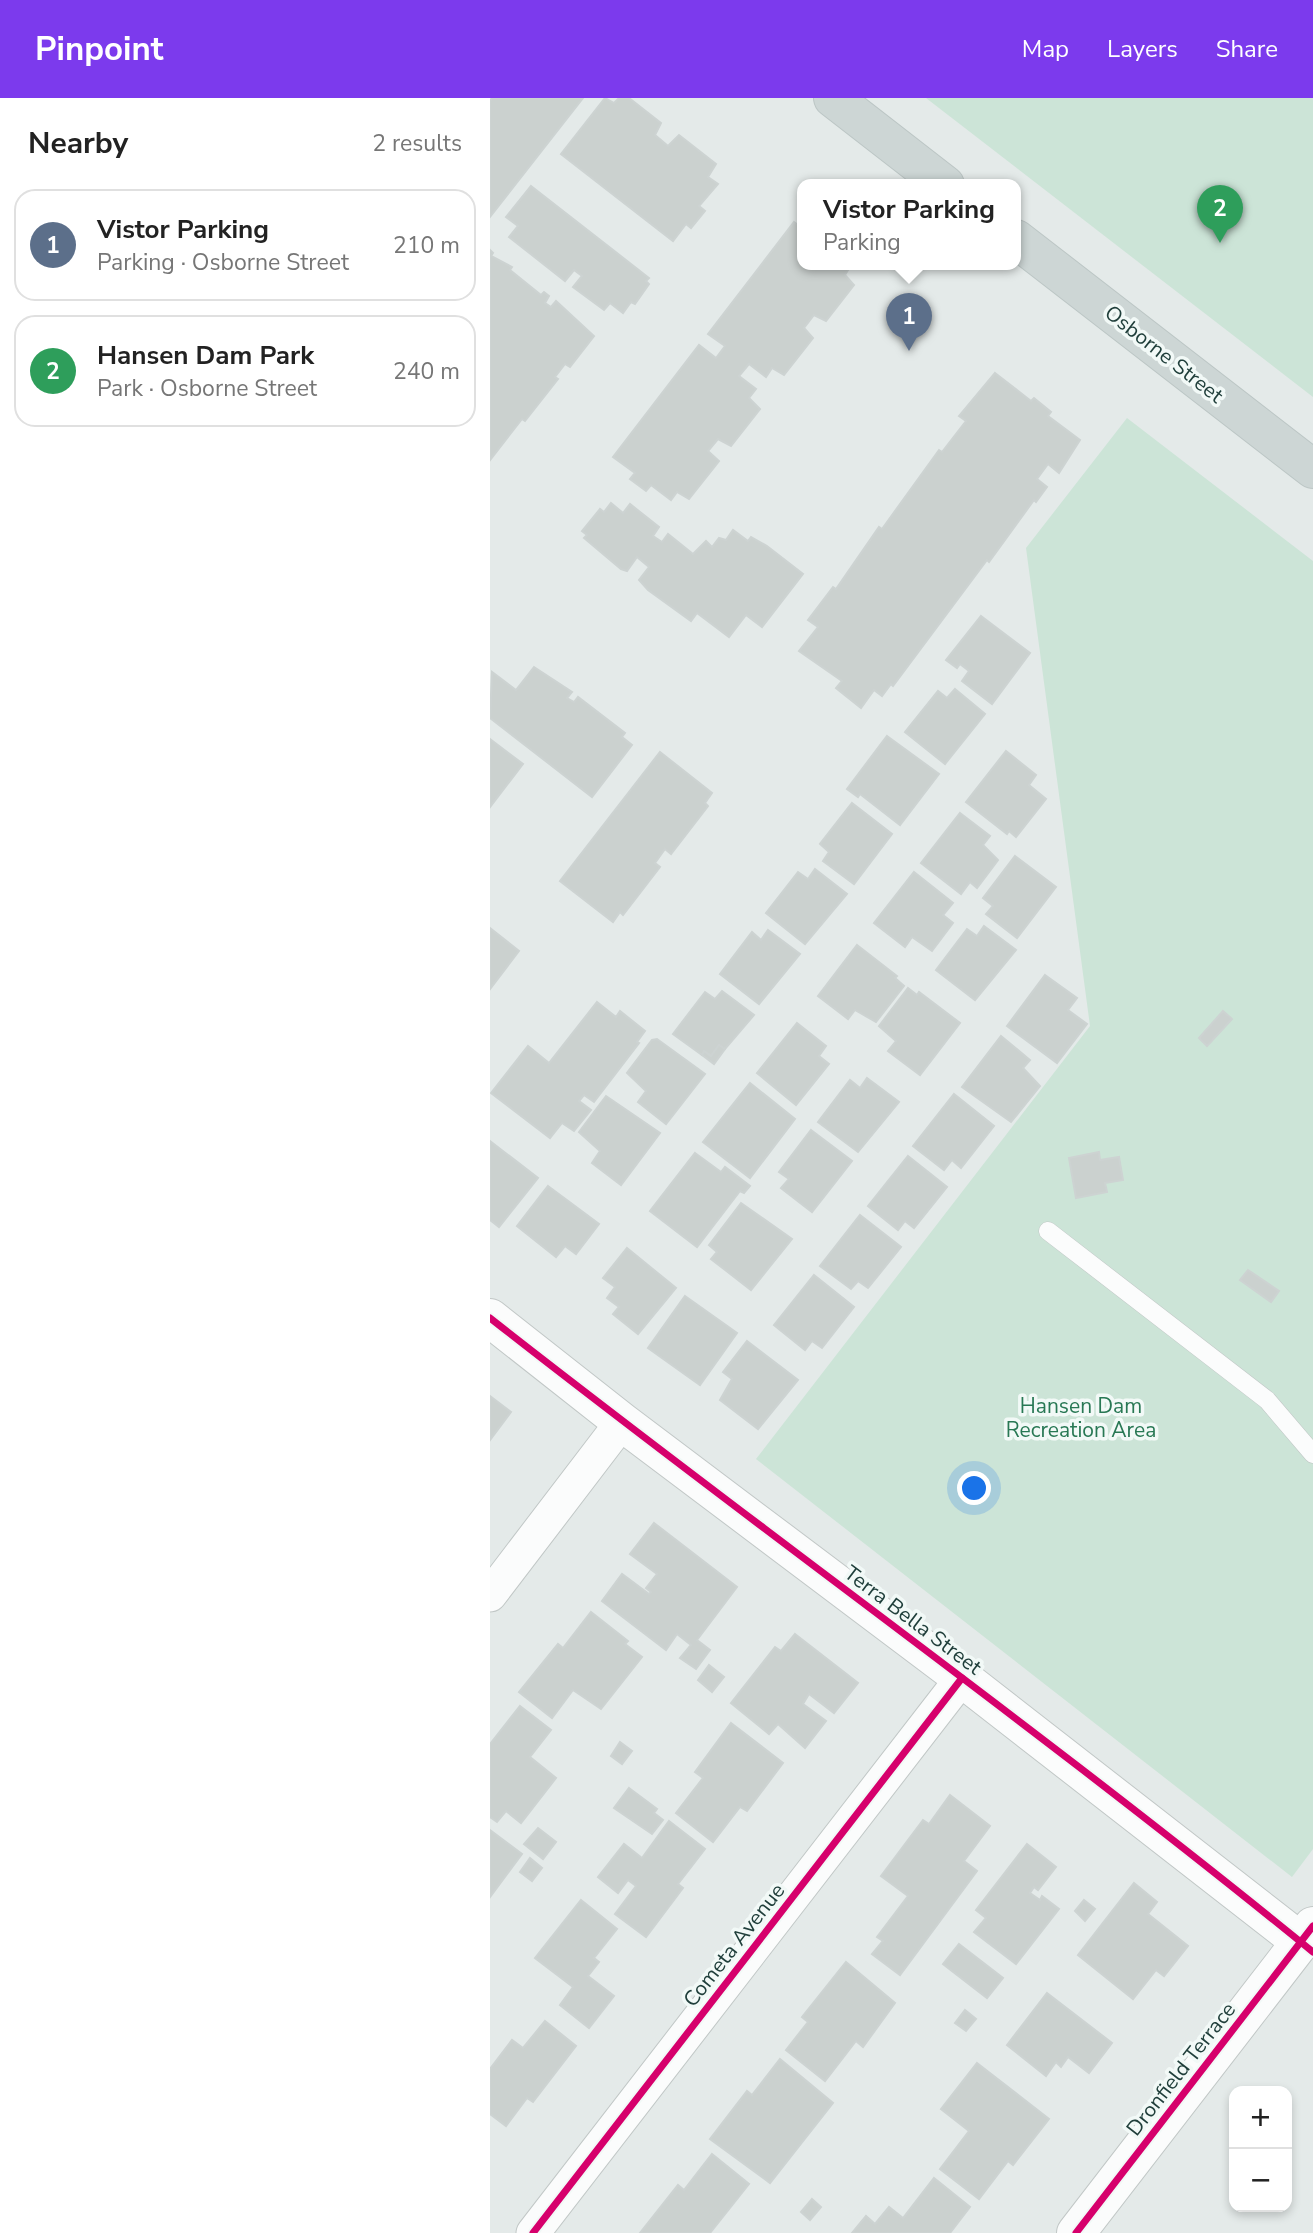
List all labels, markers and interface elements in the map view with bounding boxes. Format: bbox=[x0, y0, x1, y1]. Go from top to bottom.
text: Pinpoint bbox=[35, 27, 163, 72]
text: Map bbox=[1022, 33, 1069, 65]
text: Layers bbox=[1107, 33, 1178, 65]
text: Share bbox=[1216, 33, 1278, 65]
text: Nearby bbox=[28, 123, 128, 164]
text: 2 results bbox=[372, 128, 462, 159]
popup bbox=[797, 179, 1021, 270]
pin: 2 bbox=[1197, 185, 1243, 243]
text: Vistor Parking bbox=[823, 192, 995, 227]
text: Vistor Parking bbox=[97, 212, 269, 247]
text: Parking bbox=[823, 227, 901, 258]
text: 1 bbox=[46, 230, 60, 261]
text: 210 m bbox=[393, 230, 460, 261]
text: Parking · Osborne Street bbox=[97, 247, 349, 278]
pin: 1 bbox=[886, 293, 932, 351]
street label: Osborne Street bbox=[1099, 299, 1230, 410]
text: Hansen Dam Park bbox=[97, 338, 314, 373]
text: 2 bbox=[46, 356, 60, 387]
text: 240 m bbox=[393, 356, 460, 387]
text: Park · Osborne Street bbox=[97, 373, 317, 404]
park label: Hansen Dam Recreation Area bbox=[1006, 1392, 1156, 1444]
your location bbox=[957, 1471, 991, 1505]
street label: Terra Bella Street bbox=[839, 1559, 988, 1681]
street label: Cometa Avenue bbox=[677, 1877, 791, 2013]
street label: Dronfield Terrace bbox=[1120, 1996, 1242, 2142]
map controls bbox=[1229, 2086, 1292, 2212]
button: + bbox=[1229, 2086, 1292, 2149]
button: − bbox=[1229, 2149, 1292, 2212]

